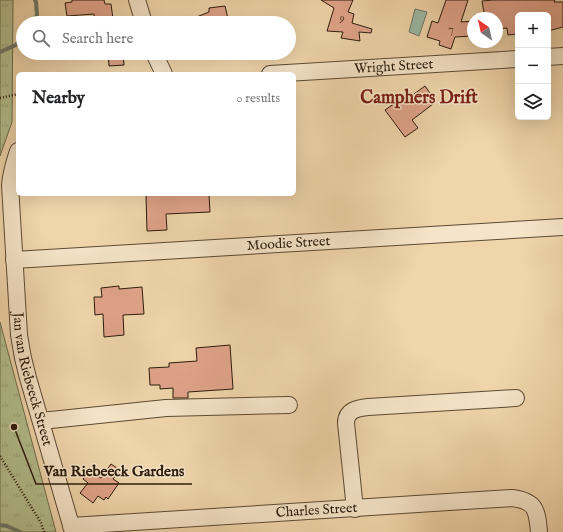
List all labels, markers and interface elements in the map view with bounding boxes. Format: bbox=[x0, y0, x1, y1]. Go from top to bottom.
house number: 9 bbox=[338, 11, 345, 26]
north arrow bbox=[467, 12, 503, 48]
map controls bbox=[515, 12, 551, 120]
button: + bbox=[515, 12, 551, 48]
search box bbox=[16, 16, 296, 60]
house number: 7 bbox=[448, 22, 454, 37]
icon: search bbox=[30, 27, 52, 49]
text: Search here bbox=[62, 29, 133, 48]
button: − bbox=[515, 48, 551, 84]
street label: Wright Street bbox=[354, 55, 434, 78]
button: layers bbox=[515, 84, 551, 120]
district label: Camphers Drift bbox=[360, 87, 479, 110]
text: Nearby bbox=[32, 88, 85, 109]
text: 0 results bbox=[236, 90, 280, 107]
street label: Moodie Street bbox=[246, 232, 331, 255]
street label: Jan van Riebeeck Street bbox=[9, 310, 56, 448]
callout: Van Riebeeck Gardens bbox=[36, 457, 192, 484]
text: Van Riebeeck Gardens bbox=[43, 462, 185, 481]
street label: Charles Street bbox=[275, 499, 358, 522]

